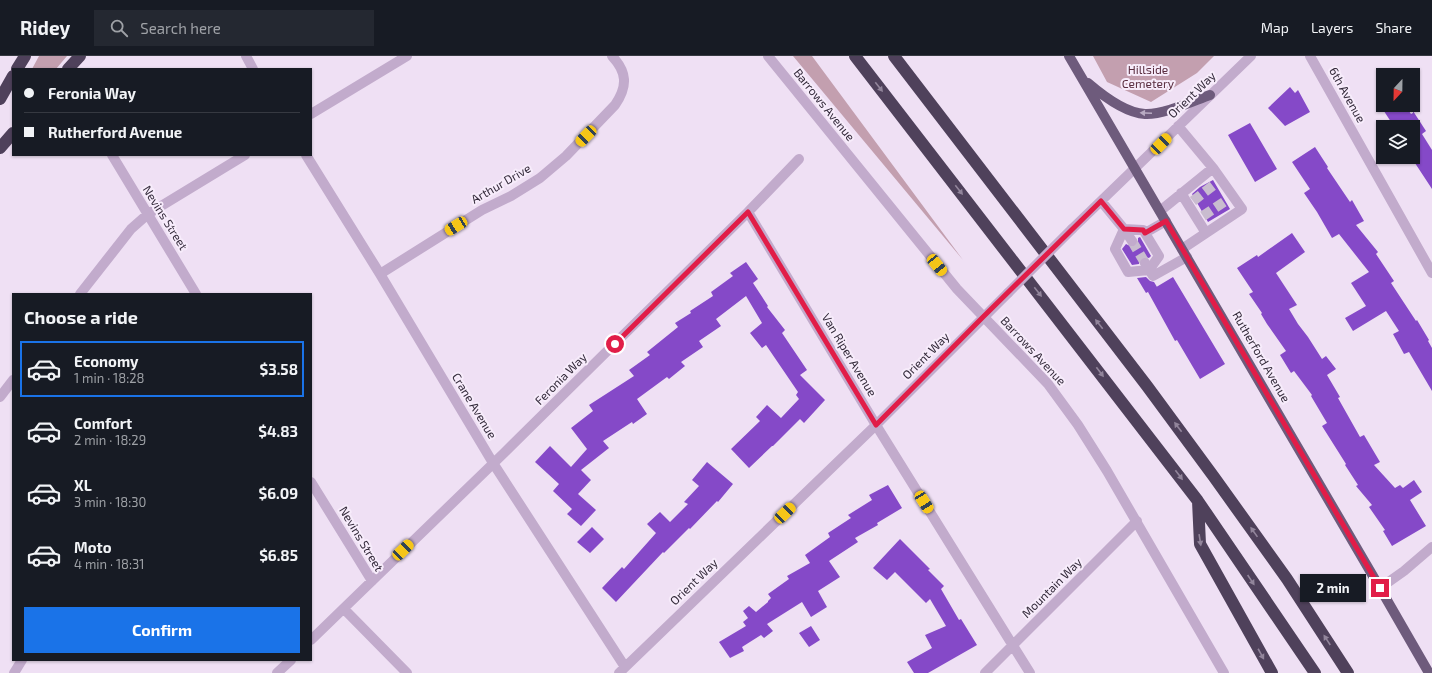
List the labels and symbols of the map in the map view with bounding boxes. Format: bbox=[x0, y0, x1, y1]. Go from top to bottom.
park label: Hillside Cemetery bbox=[1122, 62, 1175, 90]
street label: 6th Avenue bbox=[1327, 64, 1369, 125]
street label: Barrows Avenue bbox=[791, 65, 858, 143]
street label: Orient Way bbox=[1165, 68, 1218, 120]
north arrow bbox=[1376, 68, 1420, 112]
one-way arrow bbox=[875, 81, 884, 92]
one-way arrow bbox=[1139, 110, 1152, 116]
car bbox=[573, 123, 599, 149]
car bbox=[1148, 131, 1174, 157]
street label: Arthur Drive bbox=[468, 160, 533, 206]
street label: Nevins Street bbox=[140, 183, 191, 253]
one-way arrow bbox=[954, 184, 963, 195]
car bbox=[443, 215, 469, 237]
car bbox=[925, 252, 949, 278]
one-way arrow bbox=[1033, 286, 1042, 297]
street label: Rutherford Avenue bbox=[1230, 309, 1294, 404]
street label: Van Riper Avenue bbox=[820, 311, 880, 398]
street label: Barrows Avenue bbox=[998, 313, 1069, 388]
one-way arrow bbox=[1095, 318, 1103, 329]
street label: Orient Way bbox=[899, 329, 952, 382]
route start bbox=[606, 335, 624, 353]
street label: Feronia Way bbox=[532, 349, 590, 407]
one-way arrow bbox=[1095, 366, 1104, 377]
street label: Crane Avenue bbox=[450, 370, 500, 441]
one-way arrow bbox=[1173, 422, 1182, 433]
one-way arrow bbox=[1174, 470, 1183, 481]
car bbox=[913, 489, 935, 515]
car bbox=[772, 500, 798, 526]
street label: Nevins Street bbox=[337, 503, 387, 574]
one-way arrow bbox=[1250, 527, 1258, 538]
one-way arrow bbox=[1197, 534, 1203, 546]
car bbox=[390, 537, 416, 563]
street label: Mountain Way bbox=[1018, 554, 1085, 620]
street label: Orient Way bbox=[667, 555, 720, 607]
callout: 2 min bbox=[1300, 574, 1366, 602]
one-way arrow bbox=[1247, 575, 1255, 585]
route end bbox=[1371, 579, 1389, 597]
one-way arrow bbox=[1323, 634, 1330, 646]
one-way arrow bbox=[1258, 648, 1264, 660]

